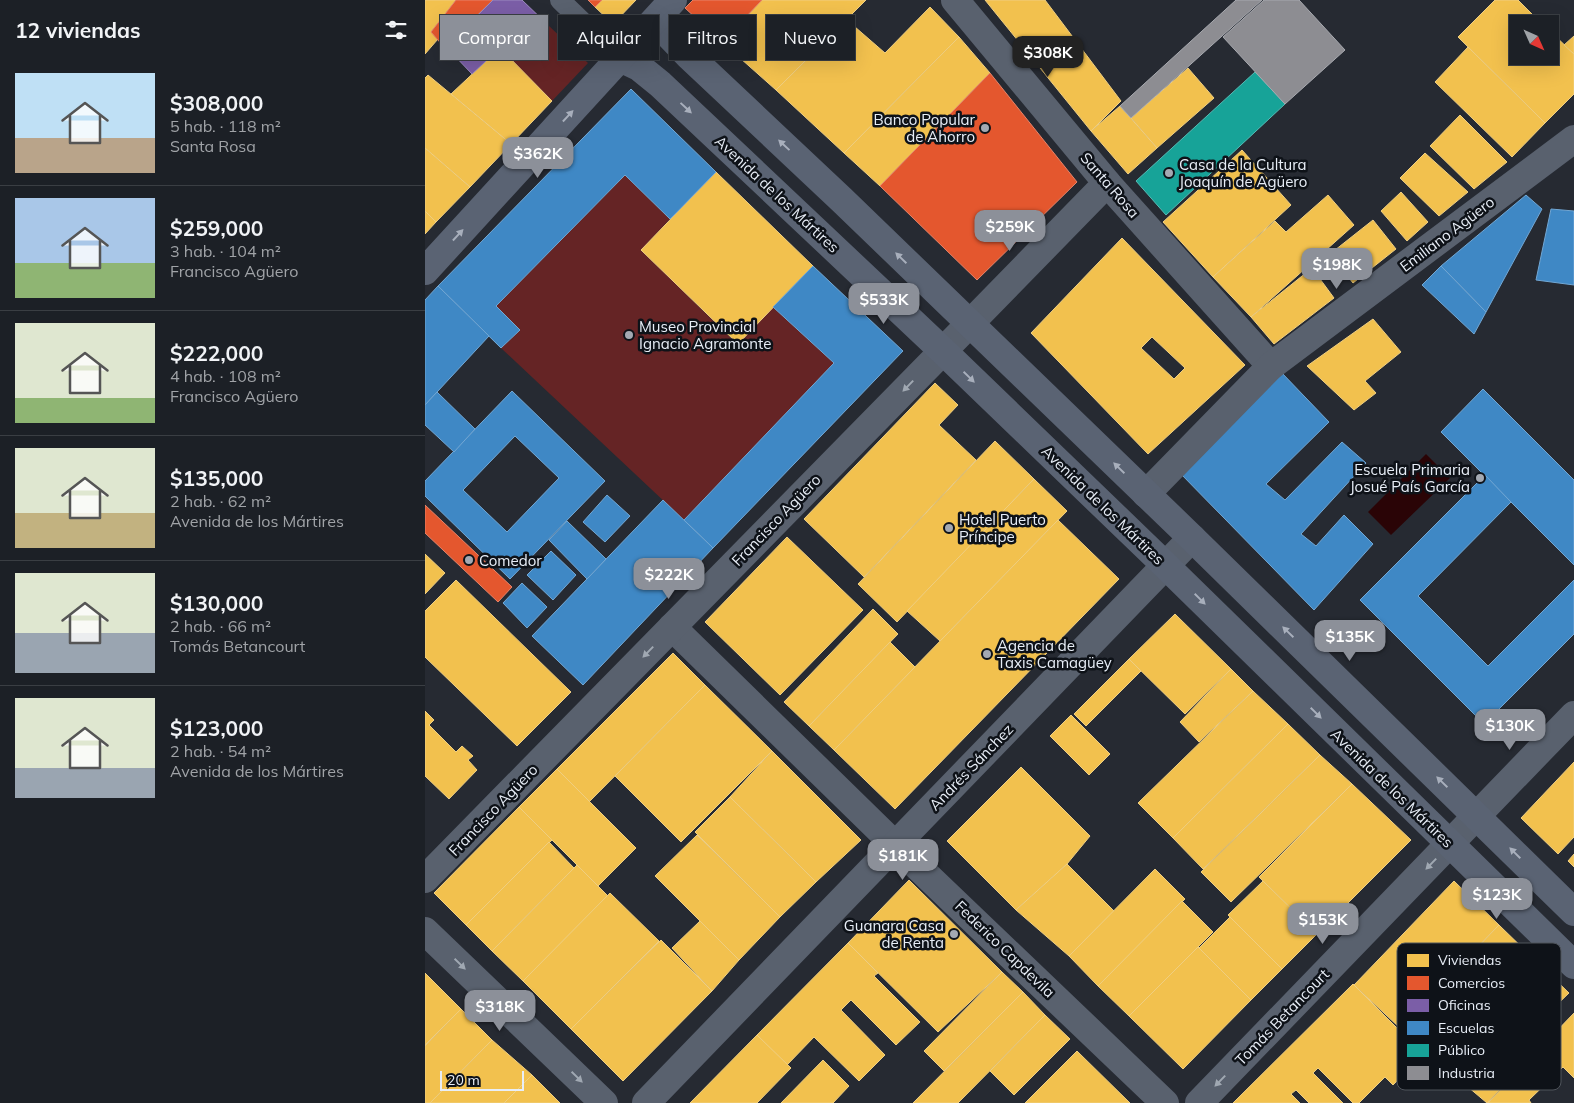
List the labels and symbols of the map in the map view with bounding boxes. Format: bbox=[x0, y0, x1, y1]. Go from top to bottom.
north arrow bbox=[1509, 15, 1559, 65]
pin: $308K bbox=[1013, 36, 1083, 78]
one-way arrow bbox=[680, 102, 692, 114]
one-way arrow bbox=[562, 110, 574, 122]
place label: Banco Popular de Ahorro bbox=[874, 110, 976, 146]
marker: Banco Popular de Ahorro bbox=[979, 122, 991, 134]
street label: Avenida de los Mártires bbox=[711, 131, 843, 257]
pin: $362K bbox=[503, 136, 573, 179]
one-way arrow bbox=[778, 139, 790, 151]
street label: Santa Rosa bbox=[1076, 148, 1144, 222]
place label: Casa de la Cultura Joaquín de Agüero bbox=[1179, 155, 1307, 191]
marker: Casa de la Cultura Joaquín de Agüero bbox=[1163, 167, 1175, 179]
street label: Emiliano Agüero bbox=[1396, 192, 1498, 276]
pin: $259K bbox=[975, 210, 1045, 252]
one-way arrow bbox=[452, 230, 464, 242]
pin: $198K bbox=[1302, 248, 1372, 290]
one-way arrow bbox=[896, 252, 908, 264]
pin: $533K bbox=[849, 282, 919, 325]
place label: Museo Provincial Ignacio Agramonte bbox=[639, 317, 771, 353]
marker: Museo Provincial Ignacio Agramonte bbox=[623, 329, 635, 341]
one-way arrow bbox=[963, 371, 975, 383]
one-way arrow bbox=[902, 379, 914, 391]
street label: Avenida de los Mártires bbox=[1038, 442, 1168, 568]
place label: Escuela Primaria Josué País García bbox=[1350, 460, 1470, 496]
one-way arrow bbox=[1113, 462, 1125, 474]
street label: Francisco Agüero bbox=[727, 470, 825, 570]
marker: Escuela Primaria Josué País García bbox=[1474, 472, 1486, 484]
place label: Hotel Puerto Príncipe bbox=[959, 510, 1046, 546]
marker: Hotel Puerto Príncipe bbox=[943, 522, 955, 534]
place label: Comedor bbox=[479, 551, 542, 570]
marker: Comedor bbox=[463, 554, 475, 566]
pin: $222K bbox=[634, 558, 704, 600]
one-way arrow bbox=[1194, 593, 1206, 605]
pin: $135K bbox=[1315, 620, 1385, 662]
one-way arrow bbox=[1283, 626, 1295, 638]
place label: Agencia de Taxis Camagüey bbox=[997, 636, 1112, 672]
one-way arrow bbox=[642, 646, 654, 658]
marker: Agencia de Taxis Camagüey bbox=[981, 648, 993, 660]
one-way arrow bbox=[1310, 707, 1322, 719]
pin: $130K bbox=[1475, 708, 1545, 751]
street label: Andrés Sánchez bbox=[925, 720, 1017, 814]
street label: Avenida de los Mártires bbox=[1327, 725, 1457, 851]
street label: Francisco Agüero bbox=[444, 760, 542, 860]
one-way arrow bbox=[1437, 776, 1449, 788]
pin: $181K bbox=[868, 838, 938, 881]
one-way arrow bbox=[1509, 847, 1521, 859]
one-way arrow bbox=[1425, 857, 1437, 869]
pin: $123K bbox=[1462, 878, 1532, 920]
street label: Federico Capdevila bbox=[951, 897, 1059, 1001]
pin: $153K bbox=[1288, 902, 1358, 945]
place label: Guanara Casa de Renta bbox=[844, 916, 944, 952]
marker: Guanara Casa de Renta bbox=[948, 928, 960, 940]
legend bbox=[1397, 943, 1561, 1090]
text: Viviendas bbox=[1438, 951, 1501, 969]
one-way arrow bbox=[454, 958, 466, 970]
street label: Tomás Betancourt bbox=[1231, 965, 1333, 1069]
text: Comercios bbox=[1438, 974, 1505, 992]
pin: $318K bbox=[465, 990, 535, 1032]
text: Oficinas bbox=[1438, 996, 1491, 1014]
text: Escuelas bbox=[1438, 1019, 1494, 1037]
text: Público bbox=[1438, 1041, 1485, 1059]
text: Industria bbox=[1438, 1064, 1495, 1082]
scale bar bbox=[440, 1068, 524, 1091]
one-way arrow bbox=[571, 1071, 583, 1083]
one-way arrow bbox=[1214, 1074, 1226, 1086]

